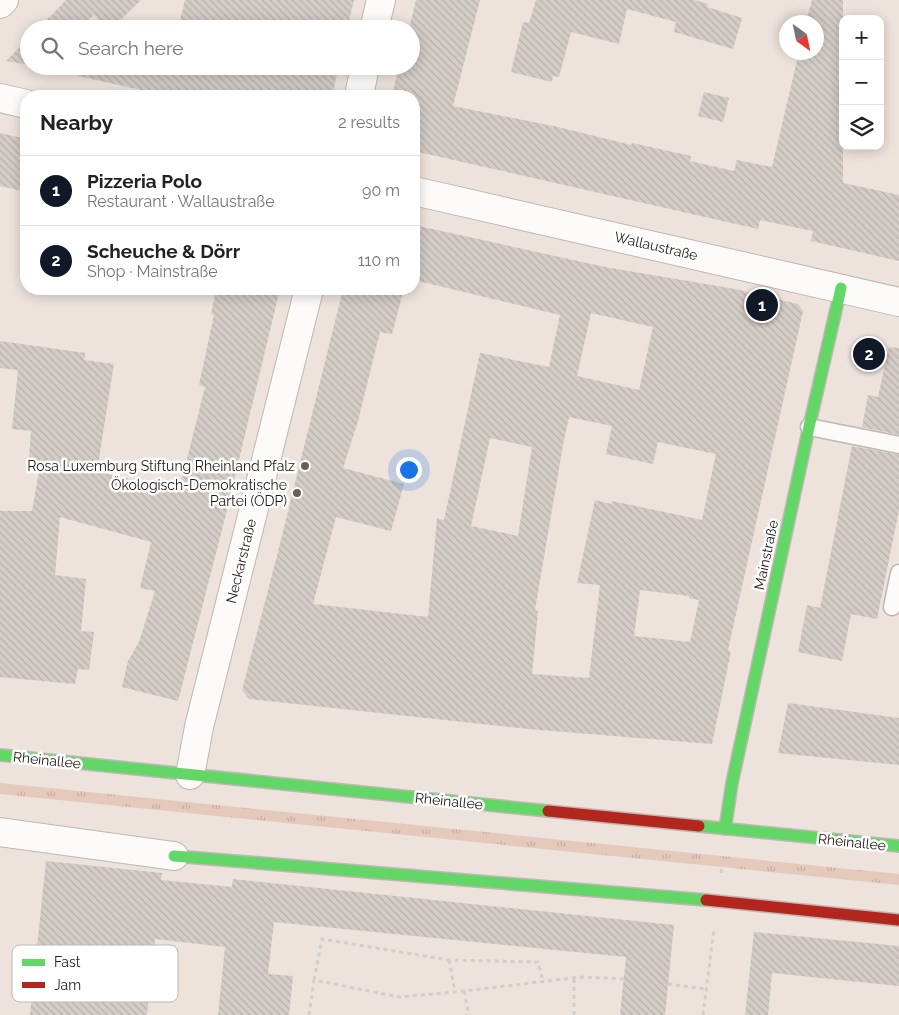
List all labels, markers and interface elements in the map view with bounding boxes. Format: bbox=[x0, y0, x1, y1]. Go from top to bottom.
north arrow bbox=[779, 15, 824, 60]
map controls bbox=[839, 15, 884, 150]
button: + bbox=[839, 15, 884, 60]
search box bbox=[20, 20, 420, 75]
icon: search bbox=[38, 34, 66, 62]
text: Search here bbox=[78, 37, 184, 59]
button: − bbox=[839, 60, 884, 105]
button: layers bbox=[839, 105, 884, 150]
text: Nearby bbox=[40, 110, 113, 135]
text: 2 results bbox=[338, 113, 400, 132]
text: Pizzeria Polo bbox=[87, 170, 202, 192]
text: 1 bbox=[52, 181, 60, 200]
text: 90 m bbox=[362, 181, 400, 200]
text: Restaurant · Wallaustraße bbox=[87, 192, 275, 211]
street label: Wallaustraße bbox=[613, 229, 699, 263]
text: Scheuche & Dörr bbox=[87, 240, 240, 262]
text: 2 bbox=[51, 251, 61, 270]
text: 110 m bbox=[358, 251, 400, 270]
text: Shop · Mainstraße bbox=[87, 262, 218, 281]
pin: 1 bbox=[746, 286, 778, 324]
pin: 2 bbox=[853, 335, 885, 373]
your location bbox=[396, 457, 422, 483]
place label: Rosa Luxemburg Stiftung Rheinland Pfalz bbox=[27, 458, 295, 474]
marker: Rosa Luxemburg Stiftung Rheinland Pfalz bbox=[299, 460, 311, 472]
place label: Ökologisch-Demokratische Partei (ÖDP) bbox=[111, 475, 287, 509]
marker: Ökologisch-Demokratische Partei (ÖDP) bbox=[291, 487, 303, 499]
street label: Neckarstraße bbox=[223, 517, 259, 605]
street label: Mainstraße bbox=[751, 519, 781, 591]
street label: Rheinallee bbox=[12, 748, 82, 772]
street label: Rheinallee bbox=[414, 789, 484, 813]
street label: Rheinallee bbox=[817, 830, 887, 854]
legend bbox=[12, 945, 178, 1002]
text: Fast bbox=[54, 954, 81, 970]
text: Jam bbox=[54, 977, 81, 993]

